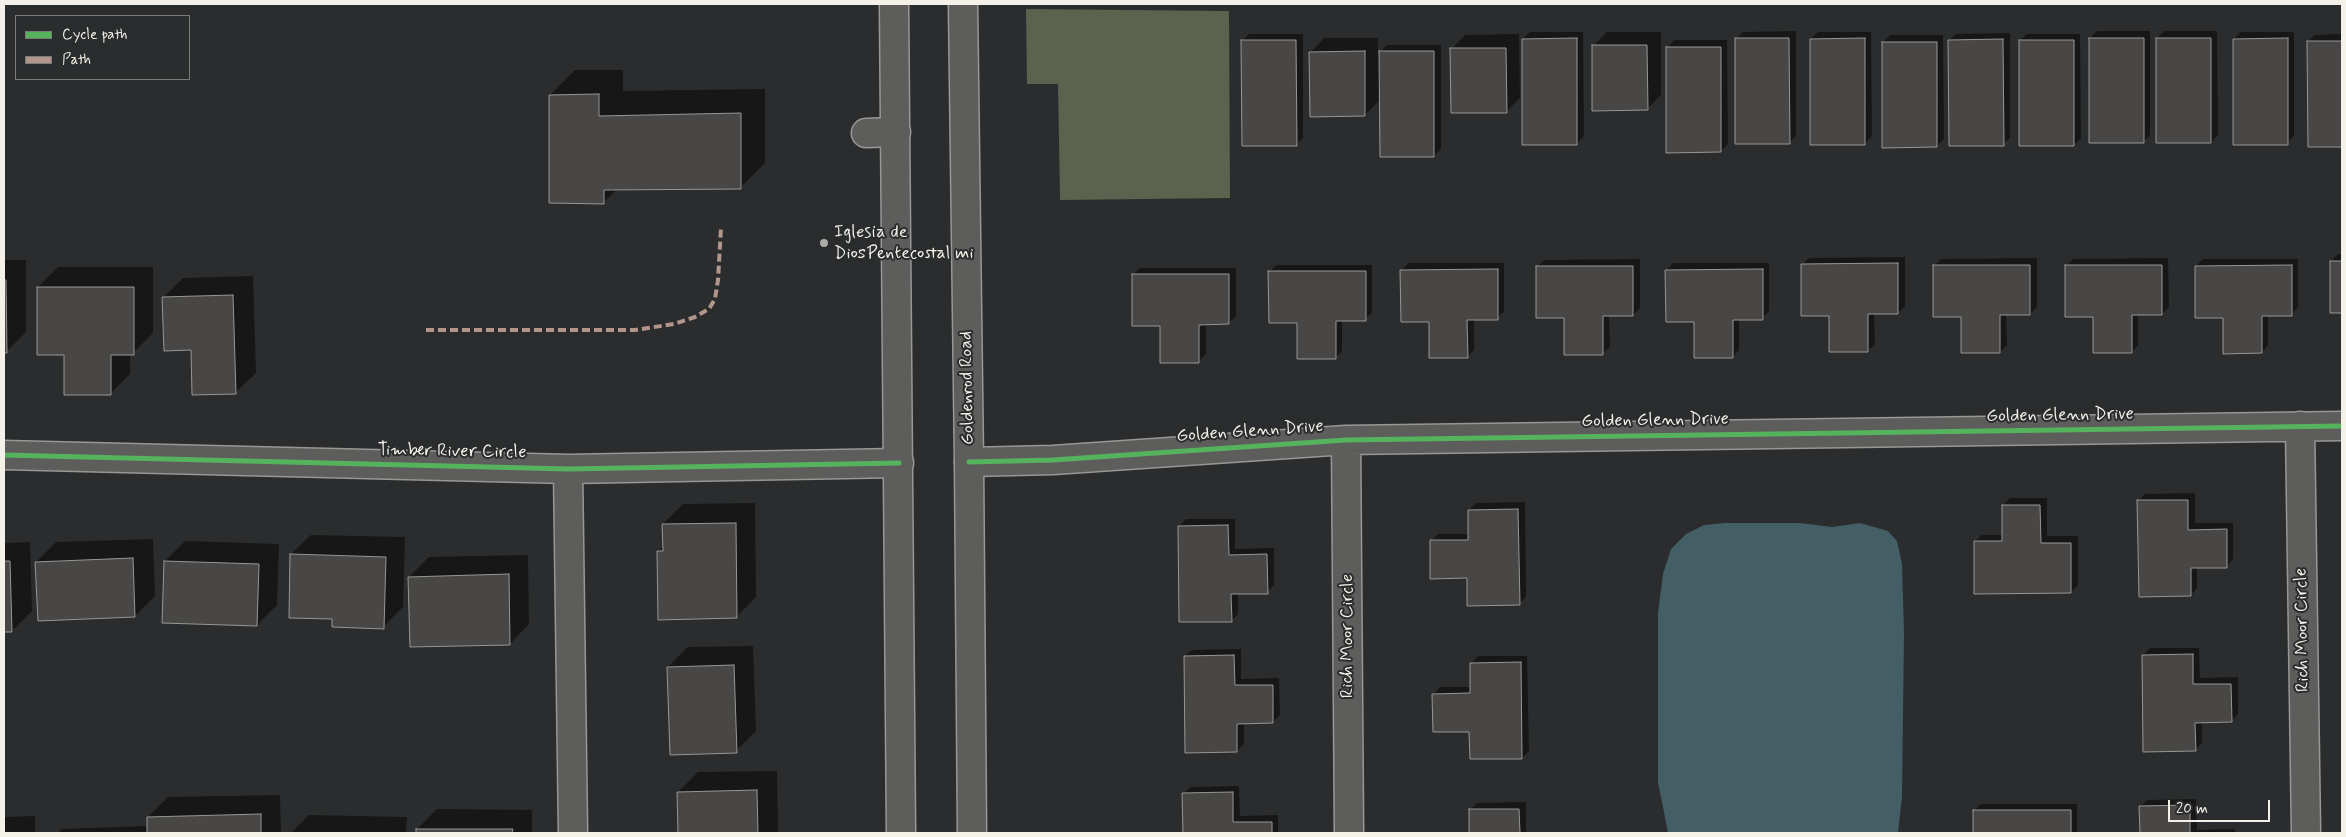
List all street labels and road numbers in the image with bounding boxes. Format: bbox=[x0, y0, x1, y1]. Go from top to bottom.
street label: Goldenrod Road bbox=[956, 331, 980, 445]
street label: Golden Glenn Drive bbox=[1986, 404, 2134, 428]
street label: Golden Glenn Drive bbox=[1581, 409, 1729, 433]
street label: Golden Glenn Drive bbox=[1176, 416, 1324, 448]
street label: Timber River Circle bbox=[377, 440, 527, 464]
street label: Rich Moor Circle bbox=[2291, 568, 2315, 692]
street label: Rich Moor Circle bbox=[1337, 574, 1359, 698]

